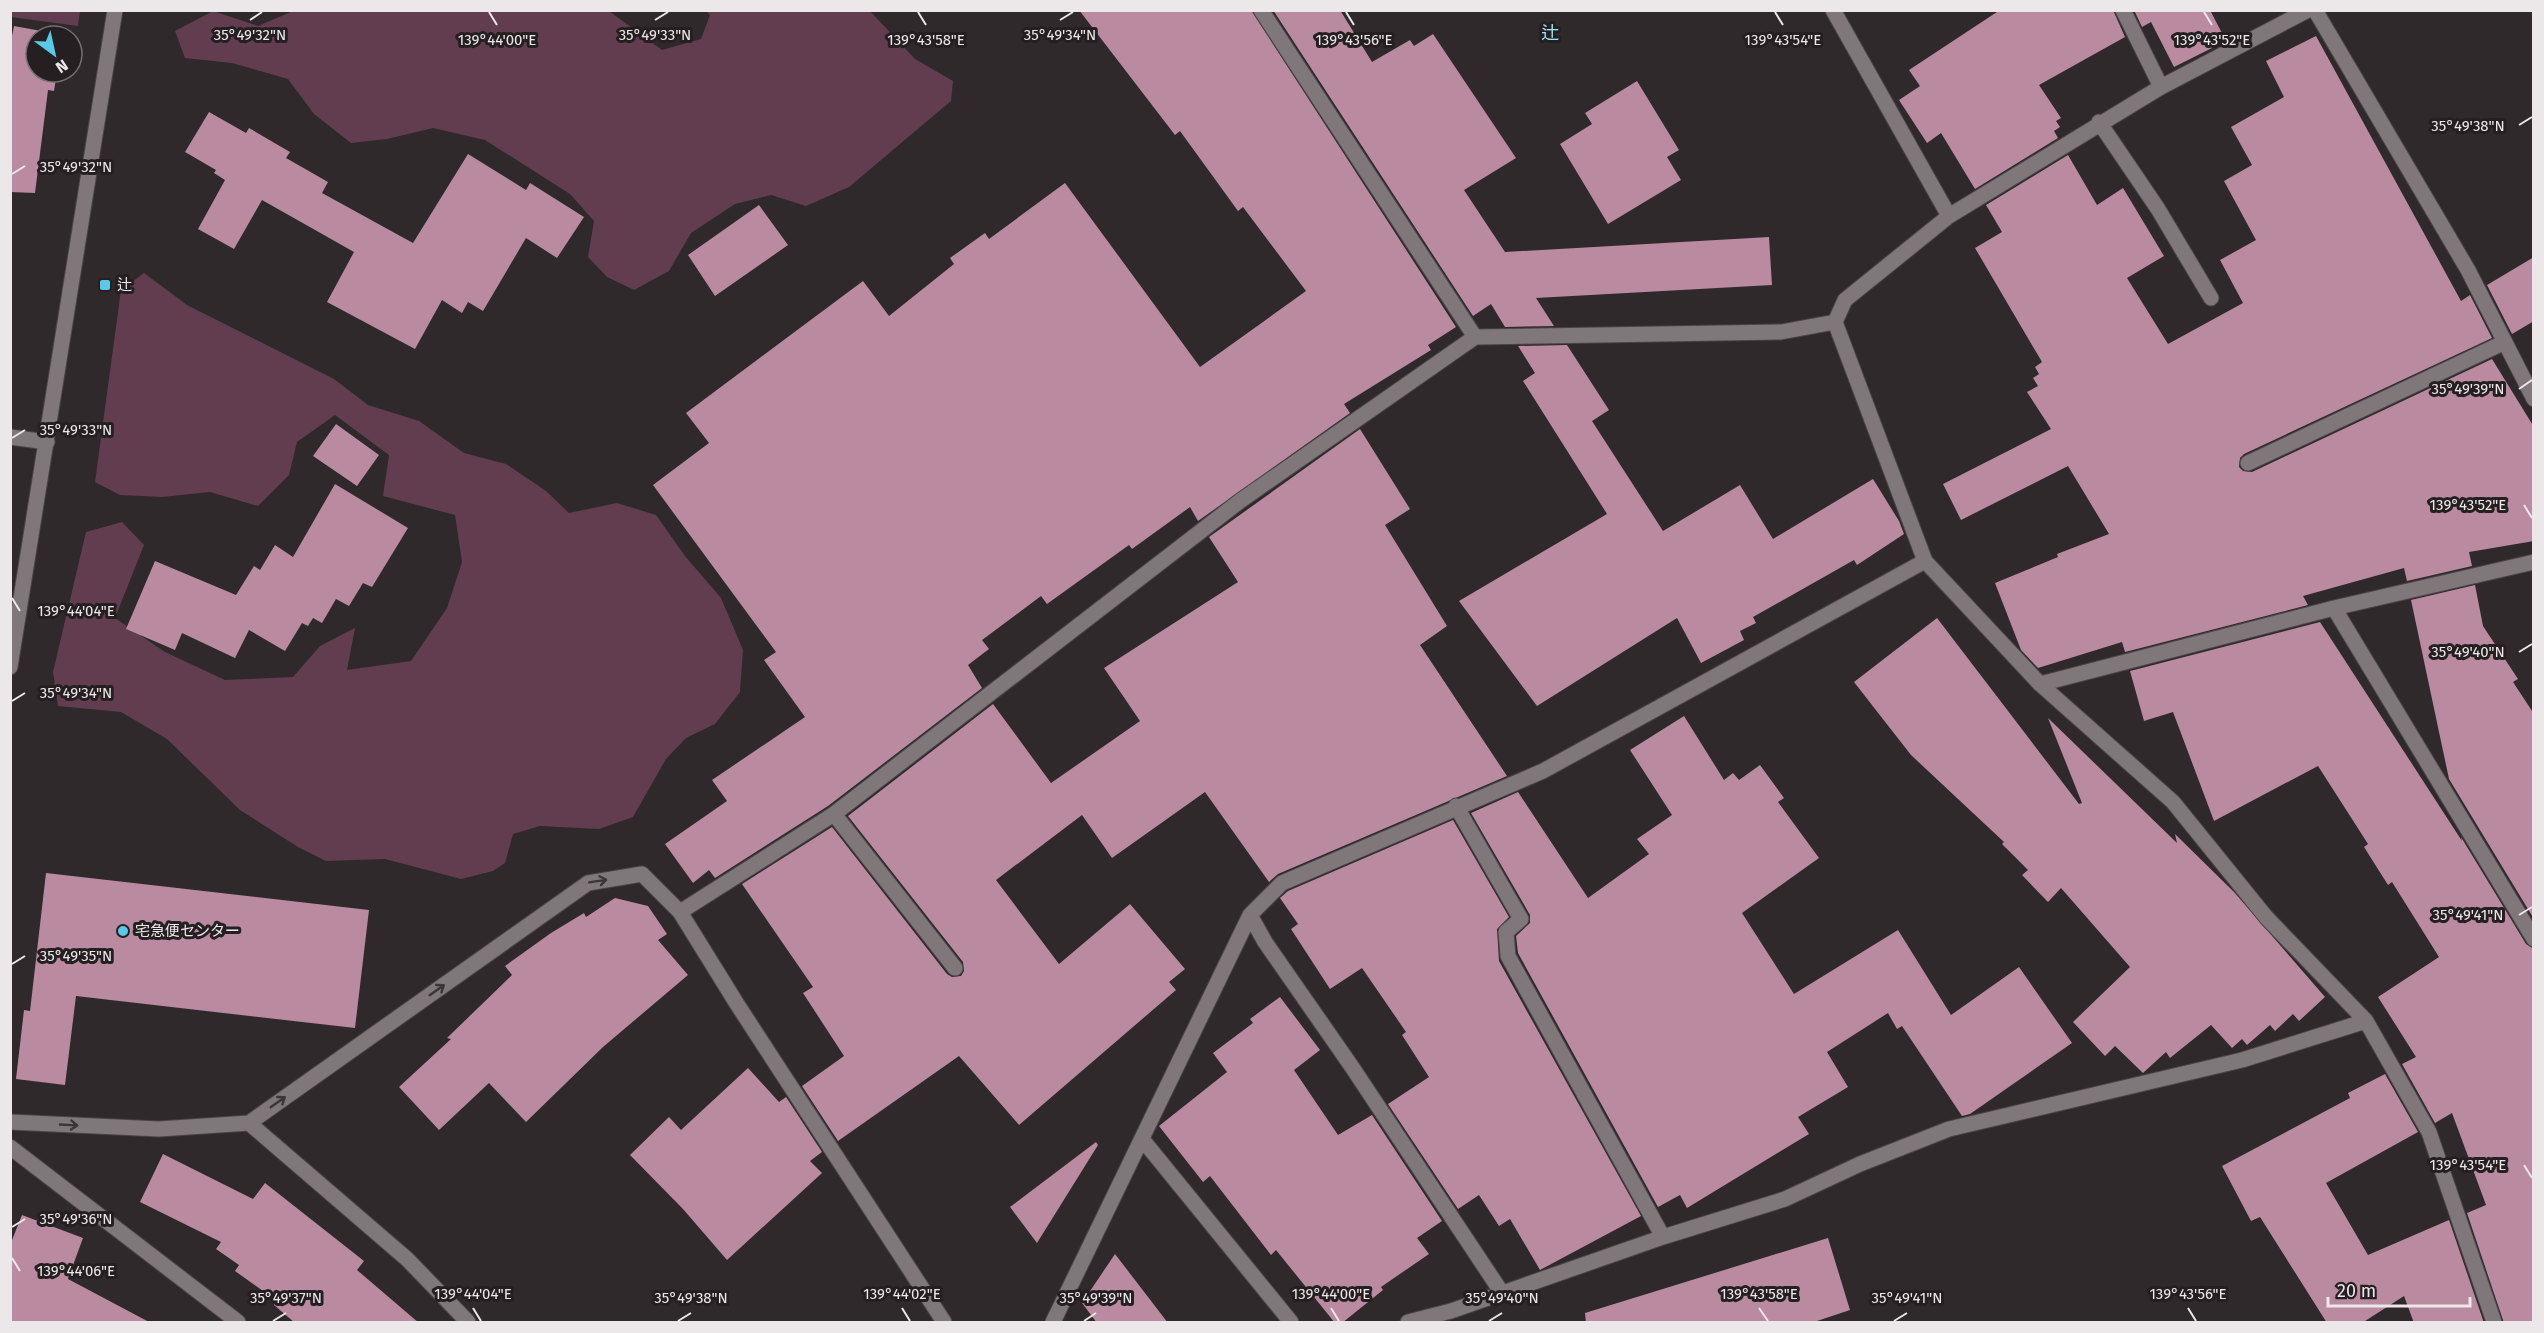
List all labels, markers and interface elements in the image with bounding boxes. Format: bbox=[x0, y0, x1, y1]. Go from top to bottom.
district label: 辻 bbox=[1541, 22, 1559, 44]
north arrow bbox=[24, 24, 84, 84]
text: 35°49'32"N bbox=[214, 26, 286, 44]
text: 35°49'33"N bbox=[619, 26, 691, 44]
text: 35°49'34"N bbox=[1024, 26, 1096, 44]
text: 139°44'00"E bbox=[458, 31, 536, 49]
text: 139°43'58"E bbox=[887, 31, 965, 49]
text: 139°43'56"E bbox=[1315, 31, 1393, 49]
text: 139°43'54"E bbox=[1745, 31, 1821, 49]
text: 139°43'52"E bbox=[2174, 31, 2250, 49]
text: N bbox=[52, 55, 72, 77]
text: 35°49'38"N bbox=[2431, 117, 2505, 135]
text: 35°49'32"N bbox=[40, 158, 112, 176]
place label: 辻 bbox=[117, 276, 132, 294]
marker: 辻 bbox=[98, 278, 112, 292]
text: 35°49'39"N bbox=[2432, 380, 2504, 398]
text: 35°49'33"N bbox=[40, 421, 112, 439]
text: 139°43'52"E bbox=[2430, 496, 2506, 514]
text: 139°44'04"E bbox=[37, 602, 115, 620]
text: 35°49'40"N bbox=[2431, 643, 2505, 661]
text: 35°49'34"N bbox=[40, 684, 112, 702]
one-way arrow bbox=[588, 876, 607, 887]
text: 35°49'41"N bbox=[2433, 906, 2503, 924]
place label: 宅急便センター bbox=[135, 922, 240, 940]
marker: 宅急便センター bbox=[116, 924, 130, 938]
text: 35°49'35"N bbox=[40, 947, 112, 965]
one-way arrow bbox=[429, 984, 445, 996]
one-way arrow bbox=[270, 1096, 286, 1109]
one-way arrow bbox=[58, 1119, 78, 1130]
text: 139°43'54"E bbox=[2430, 1156, 2506, 1174]
text: 35°49'36"N bbox=[40, 1210, 112, 1228]
text: 139°44'06"E bbox=[37, 1262, 115, 1280]
scale bar bbox=[2328, 1270, 2470, 1308]
text: 20 m bbox=[2337, 1280, 2376, 1302]
text: 139°44'04"E bbox=[434, 1285, 512, 1303]
text: 139°44'02"E bbox=[863, 1285, 941, 1303]
text: 139°44'00"E bbox=[1292, 1285, 1370, 1303]
text: 139°43'58"E bbox=[1720, 1285, 1798, 1303]
text: 139°43'56"E bbox=[2149, 1285, 2227, 1303]
text: 35°49'37"N bbox=[250, 1289, 322, 1307]
text: 35°49'38"N bbox=[654, 1289, 728, 1307]
text: 35°49'39"N bbox=[1060, 1289, 1132, 1307]
text: 35°49'40"N bbox=[1465, 1289, 1539, 1307]
text: 35°49'41"N bbox=[1872, 1289, 1942, 1307]

